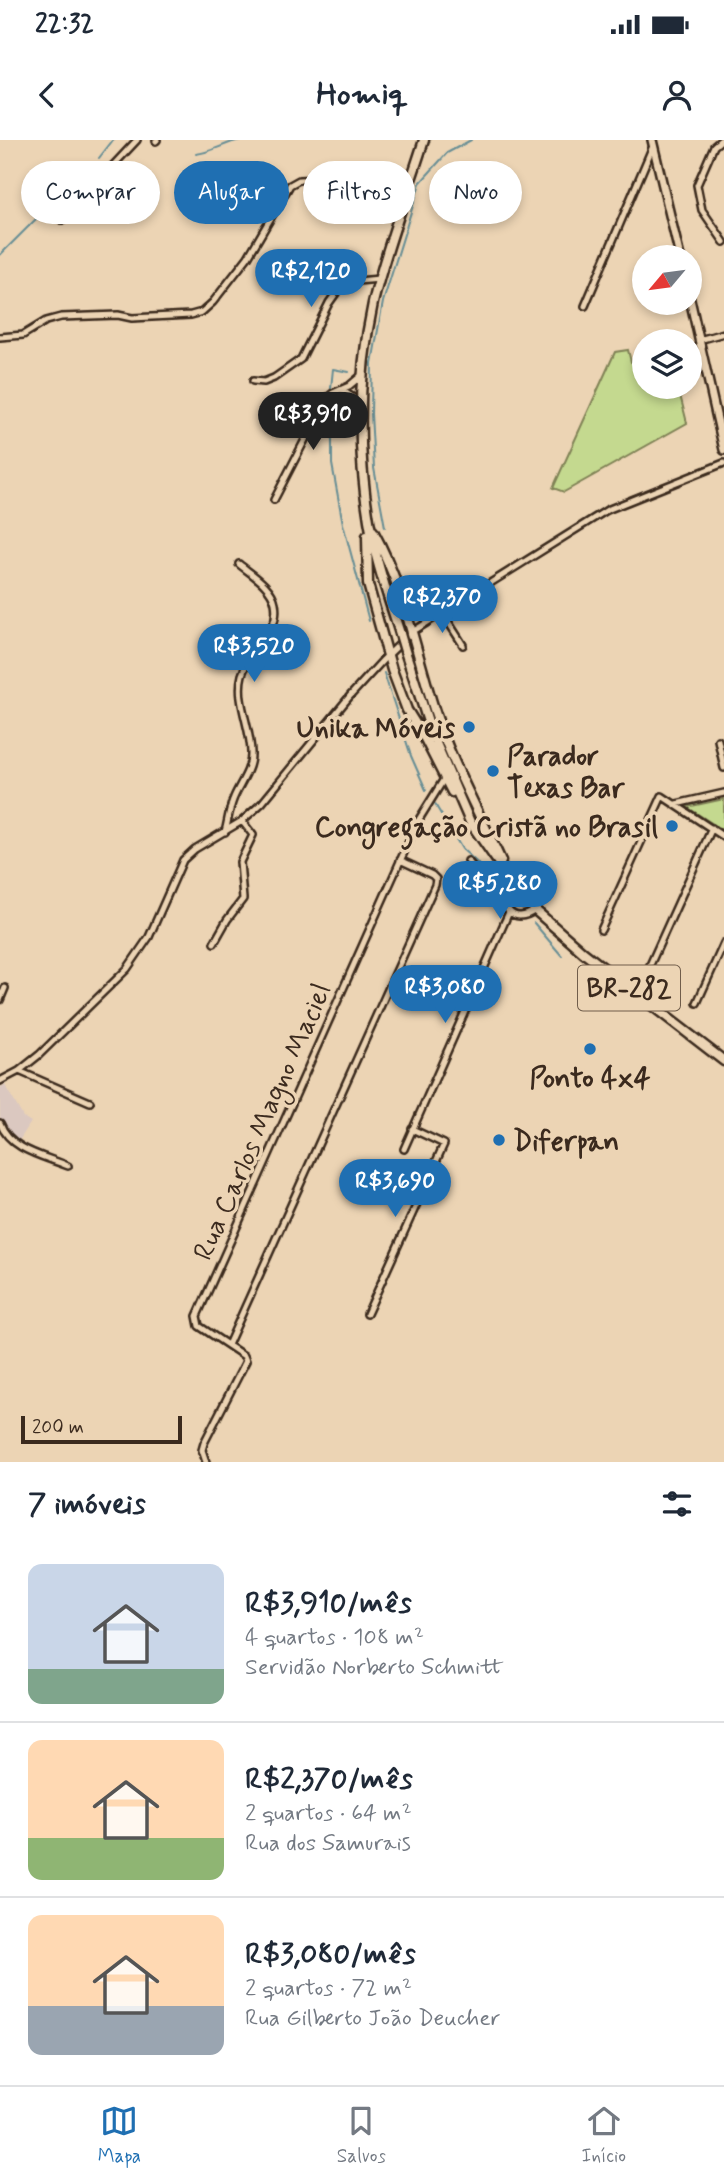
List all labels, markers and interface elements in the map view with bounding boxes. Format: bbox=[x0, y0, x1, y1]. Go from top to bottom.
text: 22:32 bbox=[35, 8, 94, 42]
text: Homiq bbox=[316, 74, 408, 116]
icon: back bbox=[28, 76, 66, 114]
icon: person bbox=[658, 76, 696, 114]
chip: Comprar bbox=[21, 161, 160, 224]
chip: Alugar bbox=[174, 161, 289, 224]
chip: Filtros bbox=[303, 161, 415, 224]
chip: Novo bbox=[429, 161, 522, 224]
north arrow bbox=[632, 245, 702, 315]
map controls bbox=[632, 245, 702, 399]
pin: R$2,120 bbox=[246, 250, 376, 309]
text: R$2,120 bbox=[271, 257, 351, 287]
button: layers bbox=[632, 329, 702, 399]
pin: R$3,910 bbox=[248, 392, 378, 452]
text: R$3,910 bbox=[274, 400, 352, 430]
pin: R$2,370 bbox=[377, 575, 507, 635]
text: R$2,370 bbox=[403, 583, 481, 613]
pin: R$3,520 bbox=[189, 624, 319, 684]
text: R$3,520 bbox=[213, 632, 295, 662]
place label: Unika Móveis bbox=[297, 711, 456, 748]
marker: Unika Móveis bbox=[461, 719, 477, 735]
place label: Parador Texas Bar bbox=[507, 739, 625, 808]
marker: Parador Texas Bar bbox=[485, 763, 501, 779]
place label: Congregação Cristã no Brasil bbox=[315, 810, 658, 850]
marker: Congregação Cristã no Brasil bbox=[664, 818, 680, 834]
pin: R$5,280 bbox=[435, 862, 565, 921]
text: R$5,280 bbox=[458, 869, 542, 899]
pin: R$3,080 bbox=[380, 966, 510, 1025]
road number: BR-282 bbox=[578, 966, 680, 1010]
text: R$3,080 bbox=[405, 973, 485, 1003]
street label: Rua Carlos Magno Maciel bbox=[185, 978, 343, 1267]
marker: Ponto 4x4 bbox=[582, 1041, 598, 1057]
place label: Ponto 4x4 bbox=[530, 1061, 650, 1098]
place label: Diferpan bbox=[513, 1124, 619, 1161]
marker: Diferpan bbox=[491, 1132, 507, 1148]
pin: R$3,690 bbox=[330, 1160, 460, 1219]
text: R$3,690 bbox=[355, 1167, 435, 1197]
scale bar bbox=[21, 1413, 182, 1445]
text: 200 m bbox=[32, 1415, 84, 1440]
text: 7 imóveis bbox=[28, 1485, 146, 1524]
icon: filters bbox=[658, 1485, 696, 1523]
text: R$3,910/mês bbox=[245, 1584, 412, 1623]
icon: home bbox=[84, 1592, 168, 1676]
text: 4 quartos · 108 m² bbox=[245, 1623, 424, 1653]
text: Servidão Norberto Schmitt bbox=[245, 1653, 504, 1683]
text: R$2,370/mês bbox=[245, 1760, 413, 1799]
icon: home bbox=[84, 1768, 168, 1852]
text: 2 quartos · 64 m² bbox=[245, 1799, 412, 1829]
text: Rua dos Samurais bbox=[245, 1829, 411, 1859]
text: R$3,080/mês bbox=[245, 1935, 416, 1974]
icon: home bbox=[84, 1943, 168, 2027]
text: 2 quartos · 72 m² bbox=[245, 1974, 412, 2004]
text: Rua Gilberto João Deucher bbox=[245, 2004, 500, 2034]
tab: Mapa bbox=[98, 2102, 141, 2169]
tab: Salvos bbox=[337, 2102, 386, 2169]
tab: Início bbox=[582, 2102, 626, 2169]

